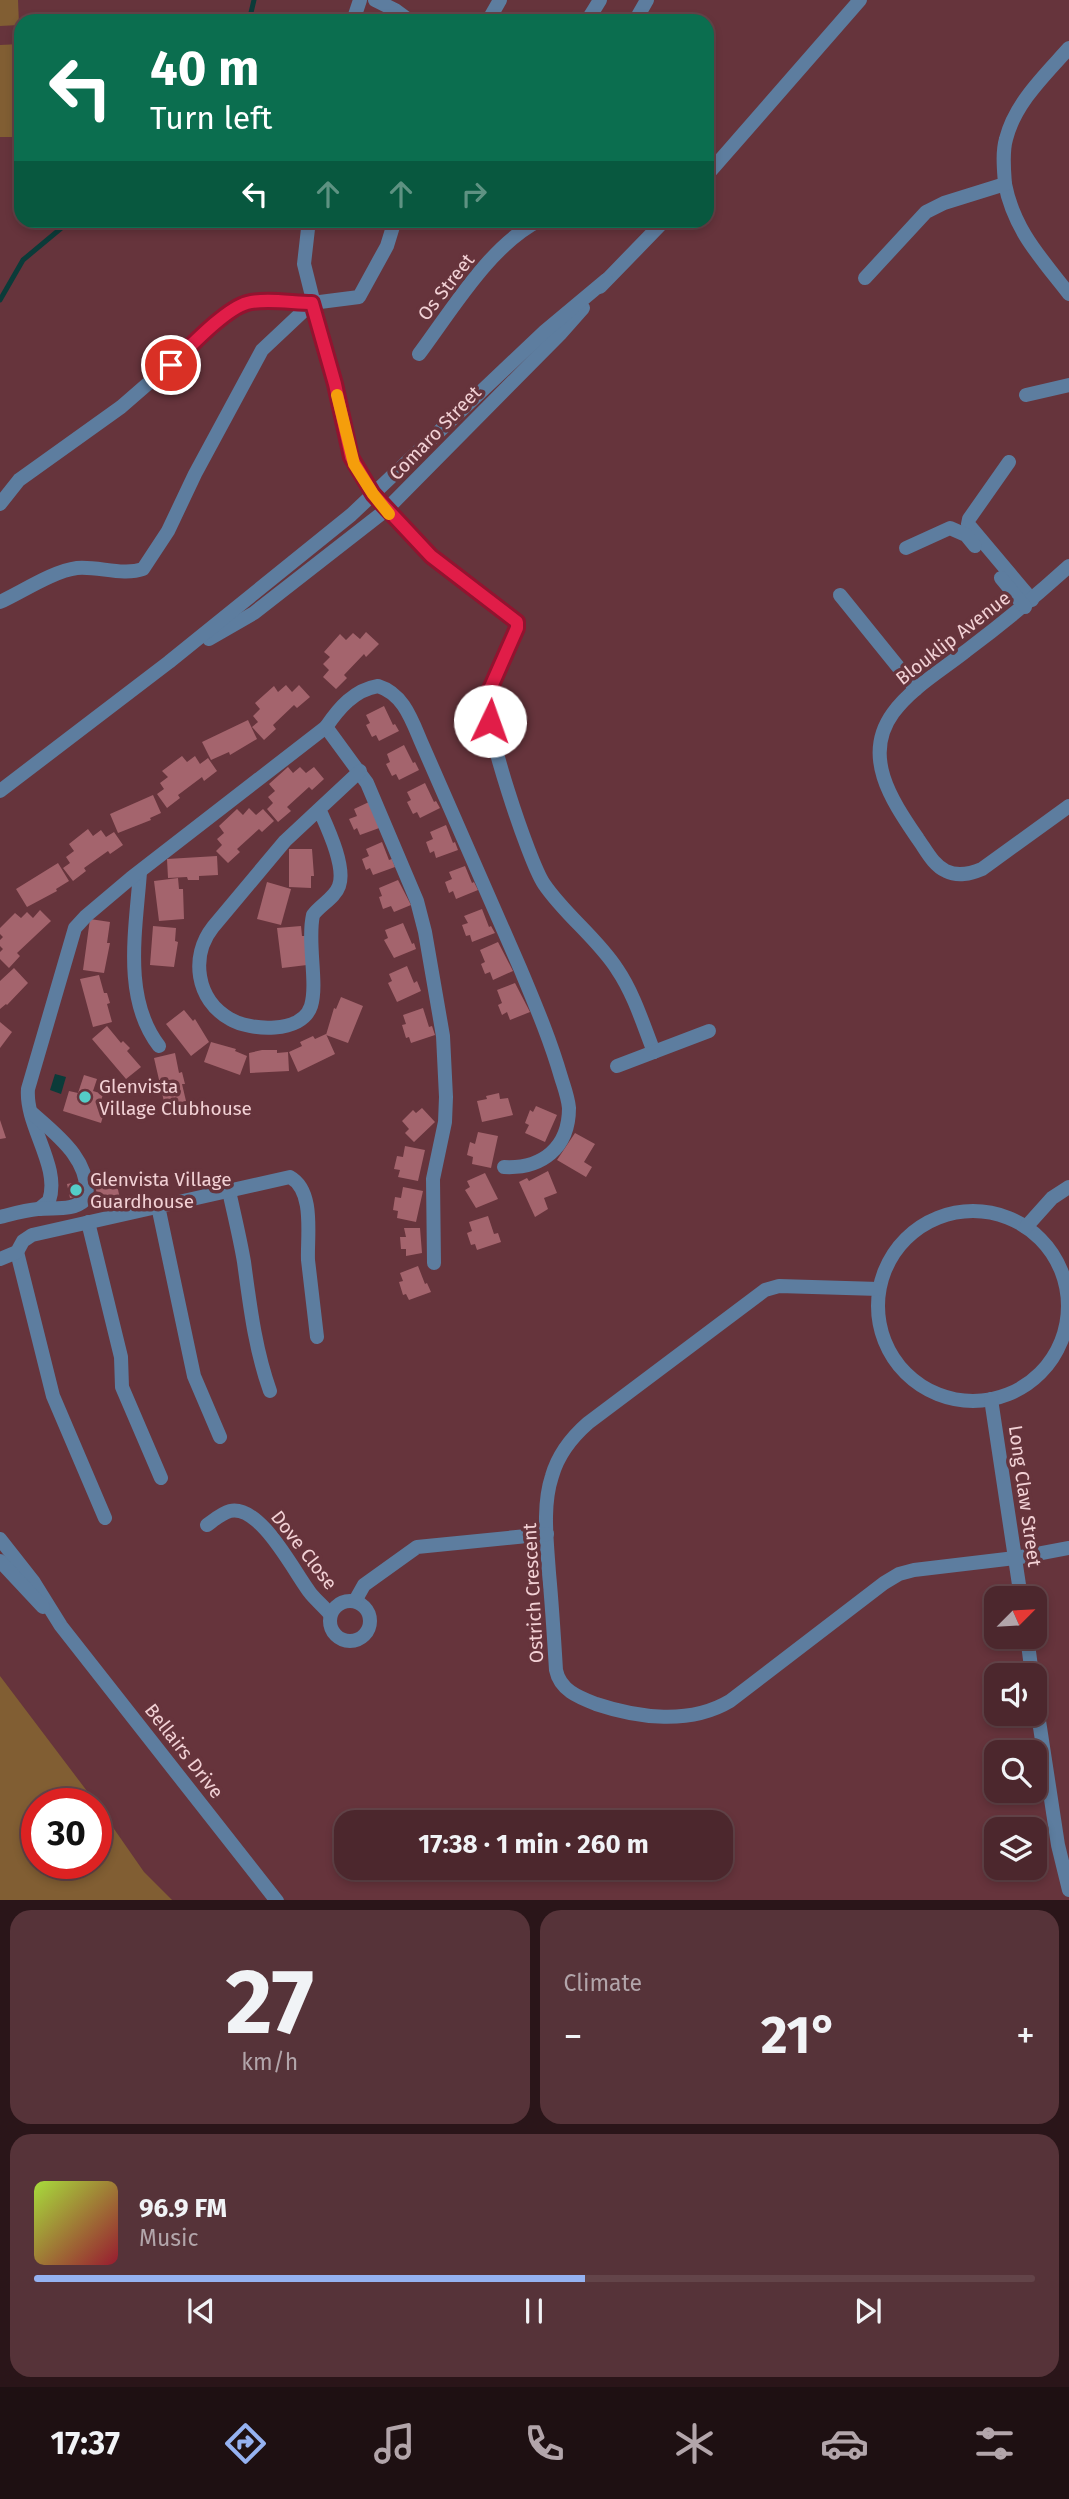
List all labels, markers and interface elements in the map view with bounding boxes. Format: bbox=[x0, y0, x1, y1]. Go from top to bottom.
text: 40 m bbox=[150, 39, 259, 98]
icon: left bbox=[35, 42, 126, 133]
text: Turn left bbox=[150, 99, 272, 137]
icon: left bbox=[236, 175, 274, 213]
icon: ahead bbox=[309, 175, 347, 213]
icon: ahead bbox=[382, 175, 420, 213]
icon: right bbox=[455, 175, 493, 213]
street label: Os Street bbox=[413, 249, 479, 325]
pin bbox=[141, 335, 201, 395]
icon: arrive bbox=[152, 346, 190, 384]
street label: Comaro Street bbox=[384, 381, 486, 485]
street label: Blouklip Avenue bbox=[891, 586, 1015, 690]
position arrow bbox=[453, 684, 527, 758]
place label: Glenvista Village Clubhouse bbox=[99, 1075, 252, 1120]
marker: Glenvista Village Clubhouse bbox=[77, 1089, 93, 1105]
place label: Glenvista Village Guardhouse bbox=[90, 1168, 232, 1213]
marker: Glenvista Village Guardhouse bbox=[68, 1182, 84, 1198]
street label: Long Claw Street bbox=[1004, 1424, 1046, 1568]
street label: Dove Close bbox=[266, 1506, 342, 1594]
street label: Ostrich Crescent bbox=[518, 1522, 548, 1664]
north arrow bbox=[984, 1586, 1046, 1648]
map controls bbox=[984, 1586, 1047, 1880]
button: sound bbox=[984, 1663, 1047, 1726]
street label: Bellairs Drive bbox=[140, 1699, 228, 1803]
button: search bbox=[984, 1740, 1047, 1803]
speed limit sign: 30 bbox=[21, 1788, 112, 1879]
button: layers bbox=[984, 1817, 1047, 1880]
text: 17:38 · 1 min · 260 m bbox=[418, 1829, 649, 1860]
text: 27 bbox=[225, 1948, 314, 2057]
text: Climate bbox=[564, 1969, 642, 1997]
text: 21° bbox=[761, 2004, 838, 2067]
text: − bbox=[564, 2013, 583, 2059]
text: + bbox=[1016, 2013, 1035, 2059]
text: km/h bbox=[241, 2048, 298, 2076]
text: 96.9 FM bbox=[139, 2193, 227, 2224]
text: Music bbox=[139, 2224, 199, 2252]
icon: previous bbox=[182, 2292, 220, 2330]
icon: pause bbox=[515, 2292, 553, 2330]
icon: next bbox=[849, 2292, 887, 2330]
icon: directions bbox=[221, 2419, 270, 2468]
icon: music bbox=[370, 2419, 419, 2468]
icon: phone bbox=[520, 2419, 569, 2468]
icon: climate bbox=[670, 2419, 719, 2468]
icon: car bbox=[820, 2419, 869, 2468]
icon: filters bbox=[970, 2419, 1019, 2468]
text: 17:37 bbox=[50, 2424, 120, 2462]

